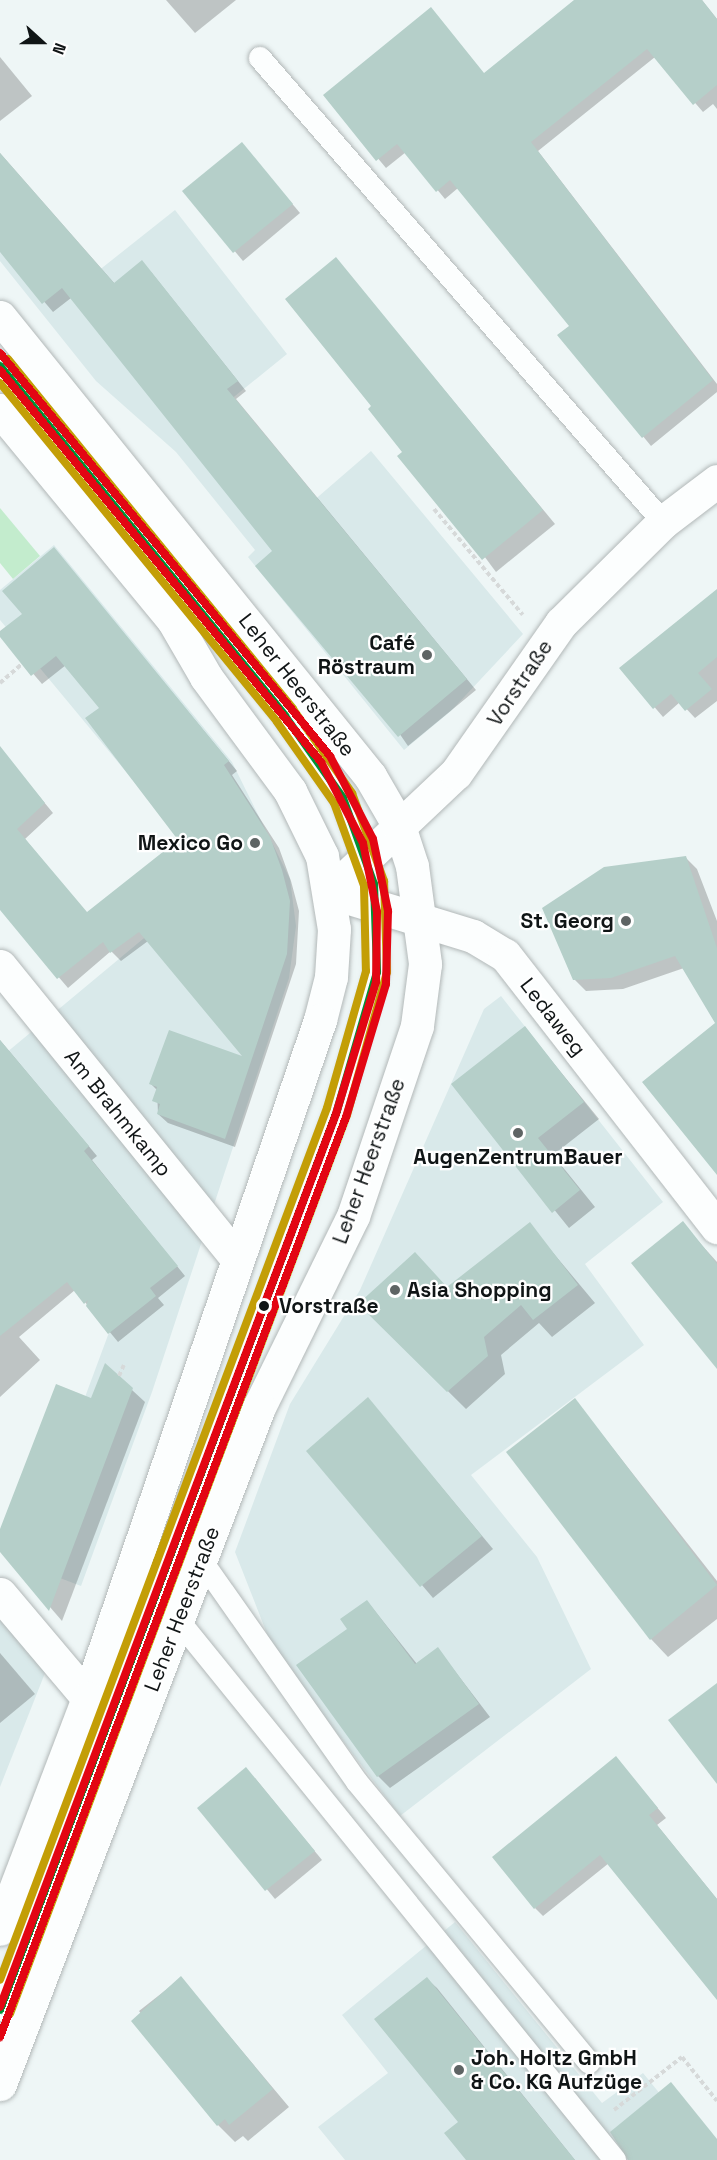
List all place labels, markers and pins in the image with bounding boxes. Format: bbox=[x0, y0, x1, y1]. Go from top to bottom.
place label: Café Röstraum bbox=[318, 630, 415, 680]
marker: Café Röstraum bbox=[420, 648, 434, 662]
place label: Mexico Go bbox=[138, 830, 243, 856]
marker: Mexico Go bbox=[248, 836, 262, 850]
place label: St. Georg bbox=[520, 908, 614, 934]
marker: St. Georg bbox=[619, 914, 633, 928]
marker: AugenZentrumBauer bbox=[509, 1124, 527, 1142]
place label: AugenZentrumBauer bbox=[413, 1144, 623, 1170]
place label: Asia Shopping bbox=[407, 1277, 552, 1303]
marker: Asia Shopping bbox=[388, 1283, 402, 1297]
place label: Vorstraße bbox=[279, 1293, 379, 1319]
marker: Vorstraße bbox=[254, 1296, 274, 1316]
place label: Joh. Holtz GmbH & Co. KG Aufzüge bbox=[471, 2045, 643, 2095]
marker: Joh. Holtz GmbH & Co. KG Aufzüge bbox=[452, 2063, 466, 2077]

